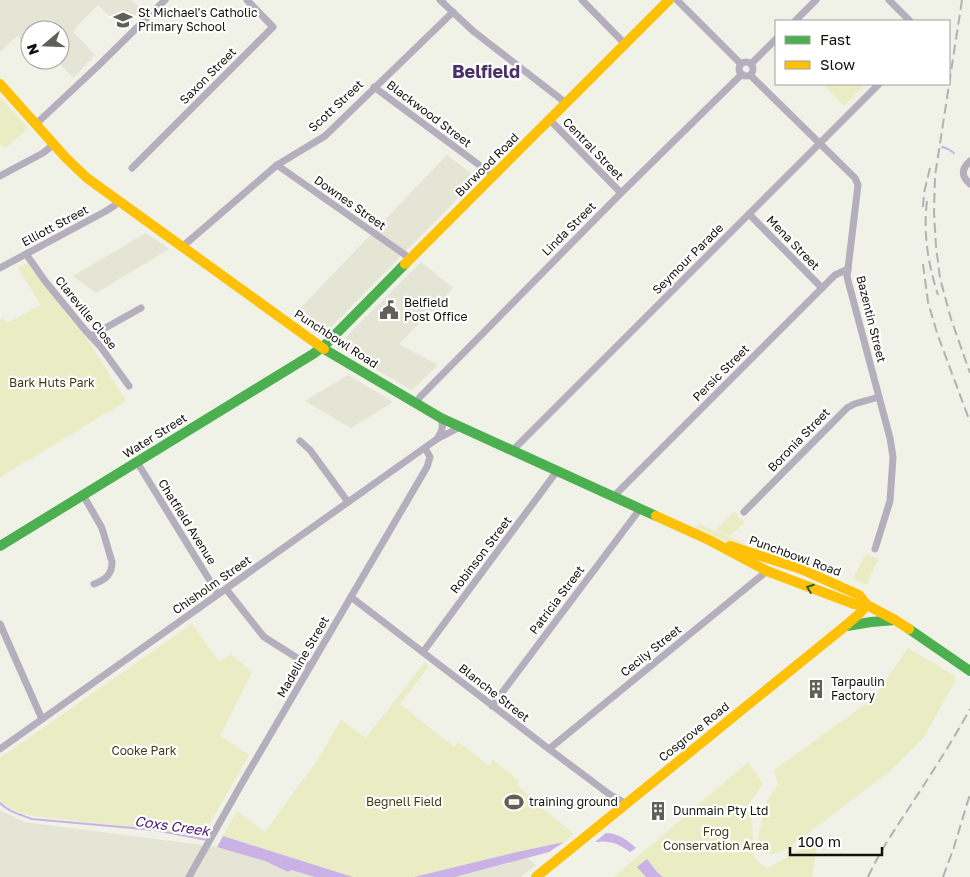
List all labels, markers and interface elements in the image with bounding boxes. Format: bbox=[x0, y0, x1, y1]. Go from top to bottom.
place label: St Michael's Catholic Primary School bbox=[138, 5, 258, 34]
school or university icon: St Michael's Catholic Primary School bbox=[112, 9, 134, 31]
north arrow bbox=[20, 20, 70, 70]
legend bbox=[775, 20, 950, 85]
text: Fast bbox=[820, 30, 851, 48]
text: N bbox=[22, 42, 42, 57]
street label: Saxon Street bbox=[176, 44, 239, 107]
text: Slow bbox=[820, 55, 855, 73]
district label: Belfield bbox=[452, 60, 520, 82]
street label: Scott Street bbox=[305, 76, 366, 135]
street label: Blackwood Street bbox=[384, 77, 475, 150]
street label: Central Street bbox=[560, 114, 627, 183]
street label: Burwood Road bbox=[452, 130, 522, 200]
street label: Downes Street bbox=[311, 172, 389, 233]
street label: Linda Street bbox=[539, 198, 599, 259]
street label: Elliott Street bbox=[19, 202, 91, 249]
street label: Mena Street bbox=[764, 212, 823, 273]
street label: Seymour Parade bbox=[649, 220, 726, 297]
street label: Clareville Close bbox=[52, 273, 121, 352]
street label: Bazentin Street bbox=[853, 274, 890, 364]
place label: Belfield Post Office bbox=[404, 295, 468, 324]
public building icon: Belfield Post Office bbox=[378, 299, 400, 321]
street label: Punchbowl Road bbox=[292, 306, 381, 371]
street label: Persic Street bbox=[689, 341, 752, 404]
park label: Bark Huts Park bbox=[9, 375, 95, 390]
street label: Boronia Street bbox=[764, 404, 833, 475]
street label: Water Street bbox=[120, 410, 190, 461]
street label: Chatfield Avenue bbox=[155, 476, 220, 567]
street label: Robinson Street bbox=[447, 513, 515, 596]
street label: Punchbowl Road bbox=[747, 532, 843, 579]
street label: Chisholm Street bbox=[169, 552, 254, 617]
street label: Patricia Street bbox=[526, 562, 587, 637]
one-way arrow bbox=[807, 584, 815, 594]
street label: Madeline Street bbox=[273, 613, 332, 700]
street label: Cecily Street bbox=[617, 621, 684, 680]
street label: Blanche Street bbox=[456, 660, 533, 725]
place label: Tarpaulin Factory bbox=[831, 674, 885, 703]
building icon: Tarpaulin Factory bbox=[805, 678, 827, 700]
street label: Cosgrove Road bbox=[655, 699, 732, 765]
park label: Cooke Park bbox=[111, 743, 177, 758]
sports icon: training ground bbox=[503, 791, 525, 813]
park label: Begnell Field bbox=[366, 794, 442, 809]
place label: training ground bbox=[529, 794, 618, 809]
building icon: Dunmain Pty Ltd bbox=[647, 800, 669, 822]
place label: Dunmain Pty Ltd bbox=[673, 803, 768, 818]
water label: Coxs Creek bbox=[134, 812, 213, 839]
park label: Frog Conservation Area bbox=[663, 824, 769, 853]
scale bar bbox=[790, 824, 882, 856]
text: 100 m bbox=[798, 832, 841, 850]

